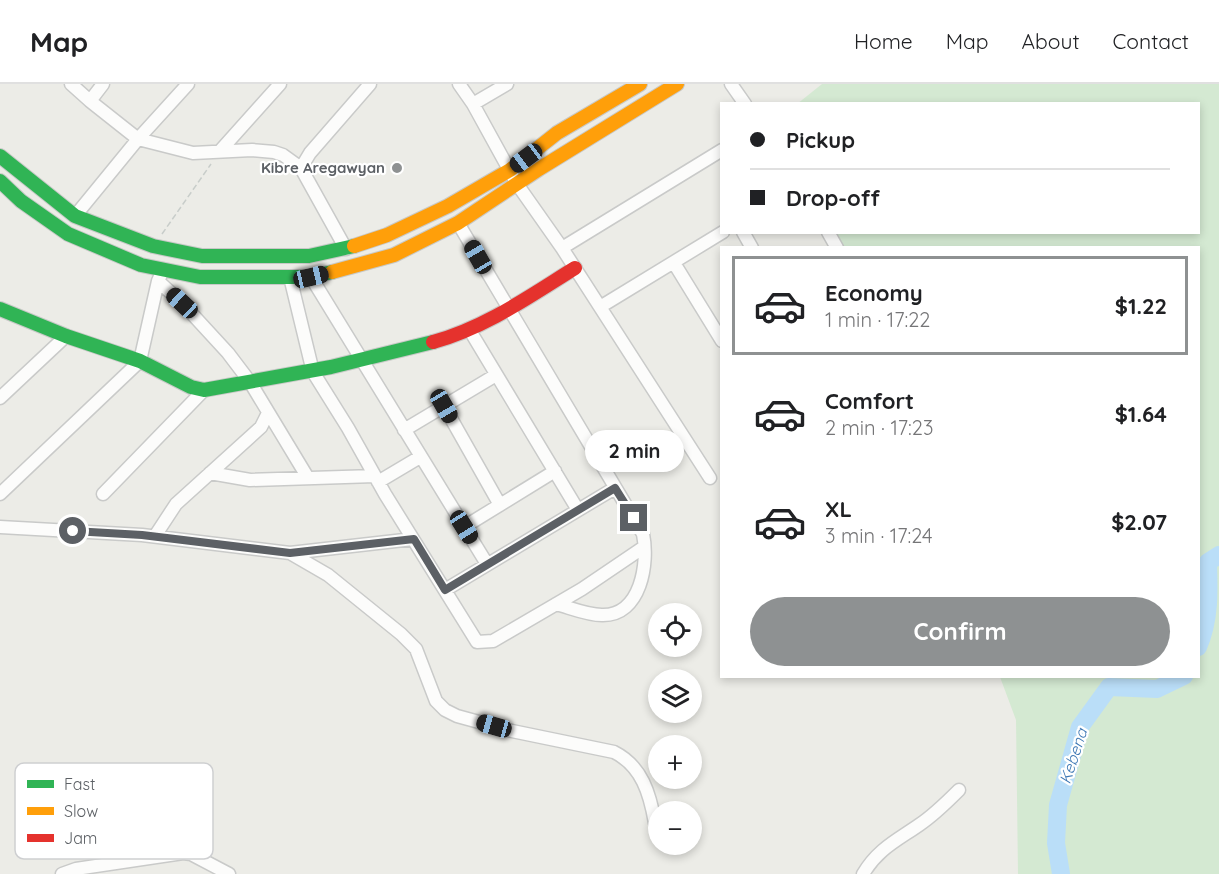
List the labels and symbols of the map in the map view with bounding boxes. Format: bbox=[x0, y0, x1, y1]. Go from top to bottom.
car bbox=[506, 140, 546, 176]
place label: Kibre Aregawyan bbox=[261, 158, 385, 177]
marker: Kibre Aregawyan bbox=[390, 161, 404, 175]
car bbox=[461, 237, 495, 277]
car bbox=[291, 264, 331, 290]
car bbox=[163, 284, 201, 322]
car bbox=[427, 386, 461, 426]
callout: 2 min bbox=[584, 431, 684, 473]
route end bbox=[620, 504, 647, 531]
car bbox=[447, 507, 481, 547]
route start bbox=[59, 517, 86, 544]
car bbox=[474, 712, 514, 740]
water label: Kebena bbox=[1055, 724, 1092, 786]
legend bbox=[15, 763, 213, 859]
text: Fast bbox=[64, 774, 95, 794]
text: Slow bbox=[64, 801, 98, 821]
text: Jam bbox=[64, 828, 97, 848]

